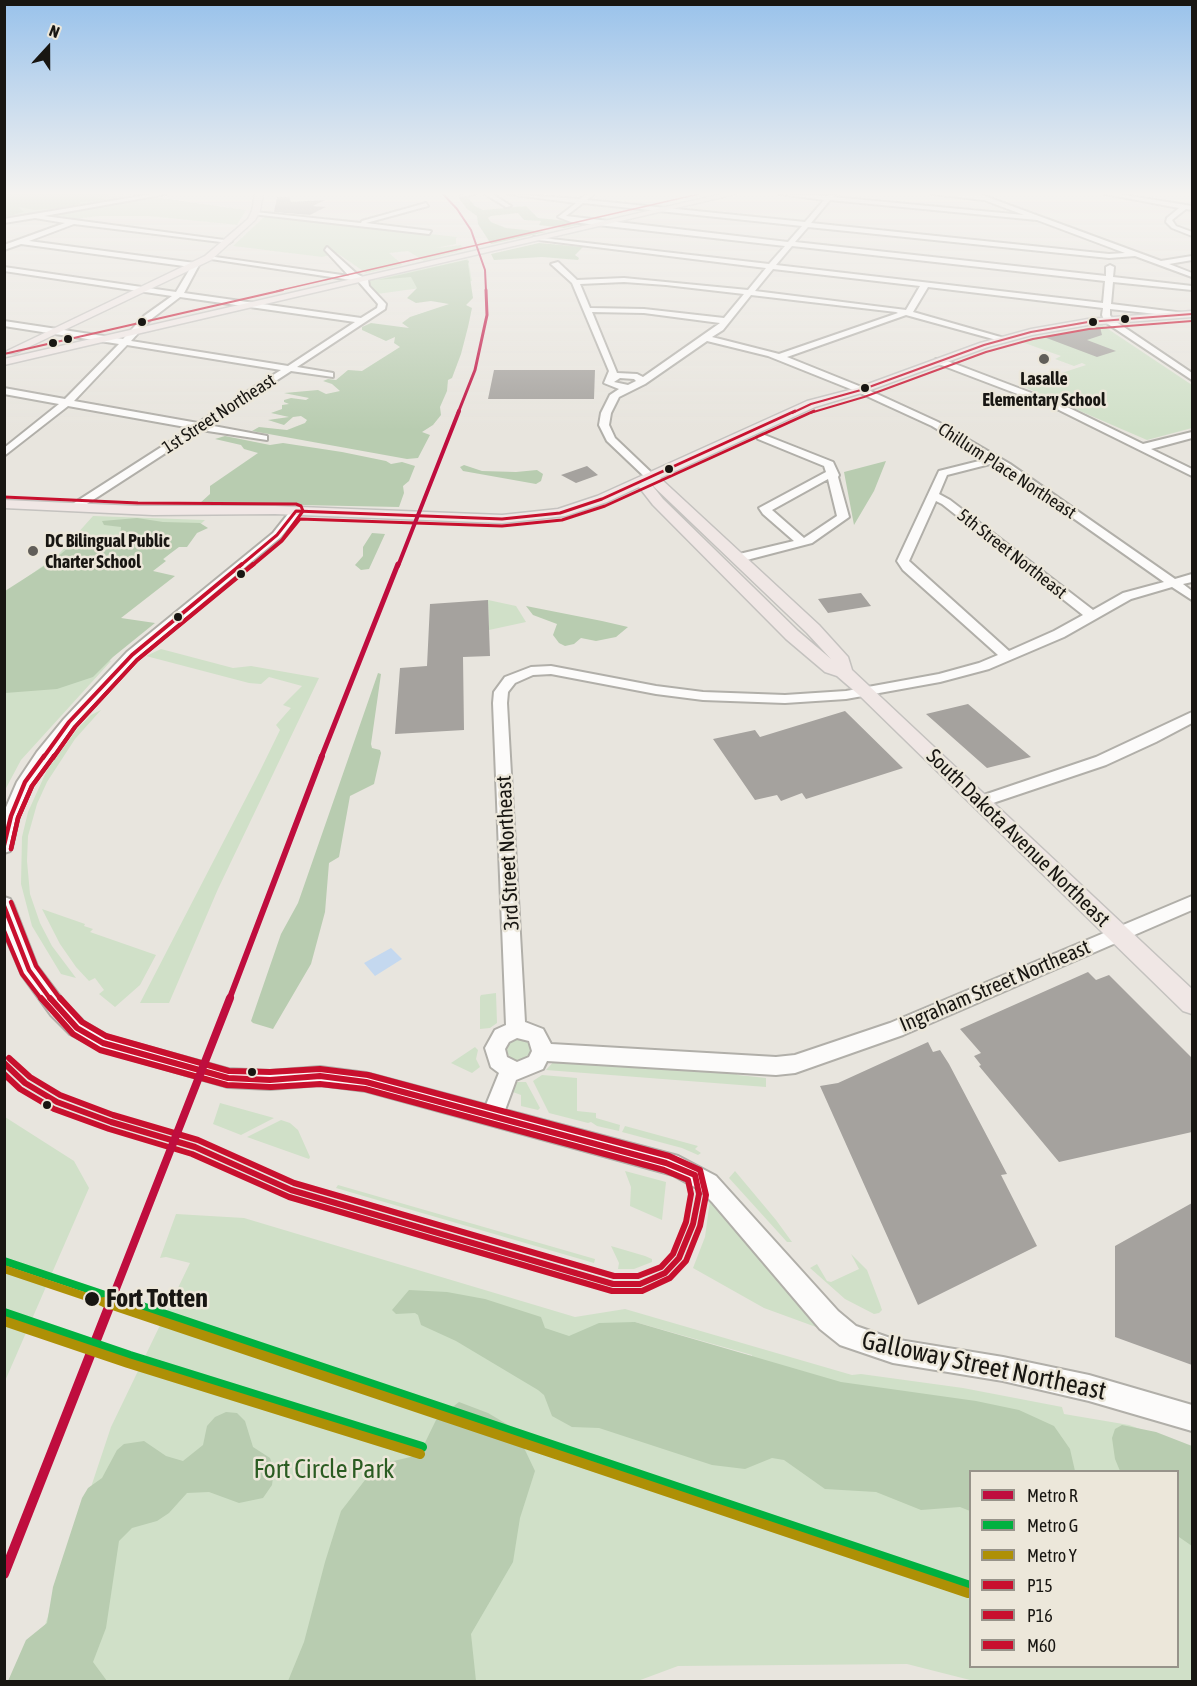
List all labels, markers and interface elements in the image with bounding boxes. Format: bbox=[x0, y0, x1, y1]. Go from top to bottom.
north arrow bbox=[18, 18, 78, 78]
text: N bbox=[47, 21, 62, 41]
unlabelled marker bbox=[1119, 313, 1131, 325]
unlabelled marker bbox=[136, 316, 148, 328]
unlabelled marker bbox=[1087, 316, 1099, 328]
unlabelled marker bbox=[62, 333, 74, 345]
unlabelled marker bbox=[47, 337, 59, 349]
marker: Lasalle Elementary School bbox=[1037, 352, 1051, 366]
place label: Lasalle Elementary School bbox=[982, 368, 1106, 410]
street label: 1st Street Northeast bbox=[158, 369, 280, 459]
unlabelled marker bbox=[859, 382, 871, 394]
street label: Chillum Place Northeast bbox=[934, 418, 1080, 524]
unlabelled marker bbox=[663, 463, 675, 475]
street label: 5th Street Northeast bbox=[953, 505, 1071, 603]
place label: DC Bilingual Public Charter School bbox=[45, 530, 170, 572]
marker: DC Bilingual Public Charter School bbox=[26, 544, 40, 558]
unlabelled marker bbox=[235, 568, 247, 580]
unlabelled marker bbox=[172, 611, 184, 623]
street label: South Dakota Avenue Northeast bbox=[921, 744, 1115, 932]
street label: 3rd Street Northeast bbox=[491, 775, 525, 931]
street label: Ingraham Street Northeast bbox=[896, 934, 1094, 1038]
unlabelled marker bbox=[246, 1066, 258, 1078]
unlabelled marker bbox=[41, 1099, 53, 1111]
place label: Fort Totten bbox=[106, 1283, 208, 1315]
marker: Fort Totten bbox=[83, 1290, 101, 1308]
street label: Galloway Street Northeast bbox=[859, 1325, 1109, 1407]
park label: Fort Circle Park bbox=[253, 1454, 395, 1486]
legend bbox=[969, 1470, 1179, 1668]
text: Metro R bbox=[1027, 1485, 1078, 1506]
text: Metro G bbox=[1027, 1515, 1078, 1536]
text: Metro Y bbox=[1027, 1545, 1077, 1566]
text: P15 bbox=[1027, 1575, 1053, 1596]
text: P16 bbox=[1027, 1605, 1053, 1626]
text: M60 bbox=[1027, 1635, 1056, 1656]

